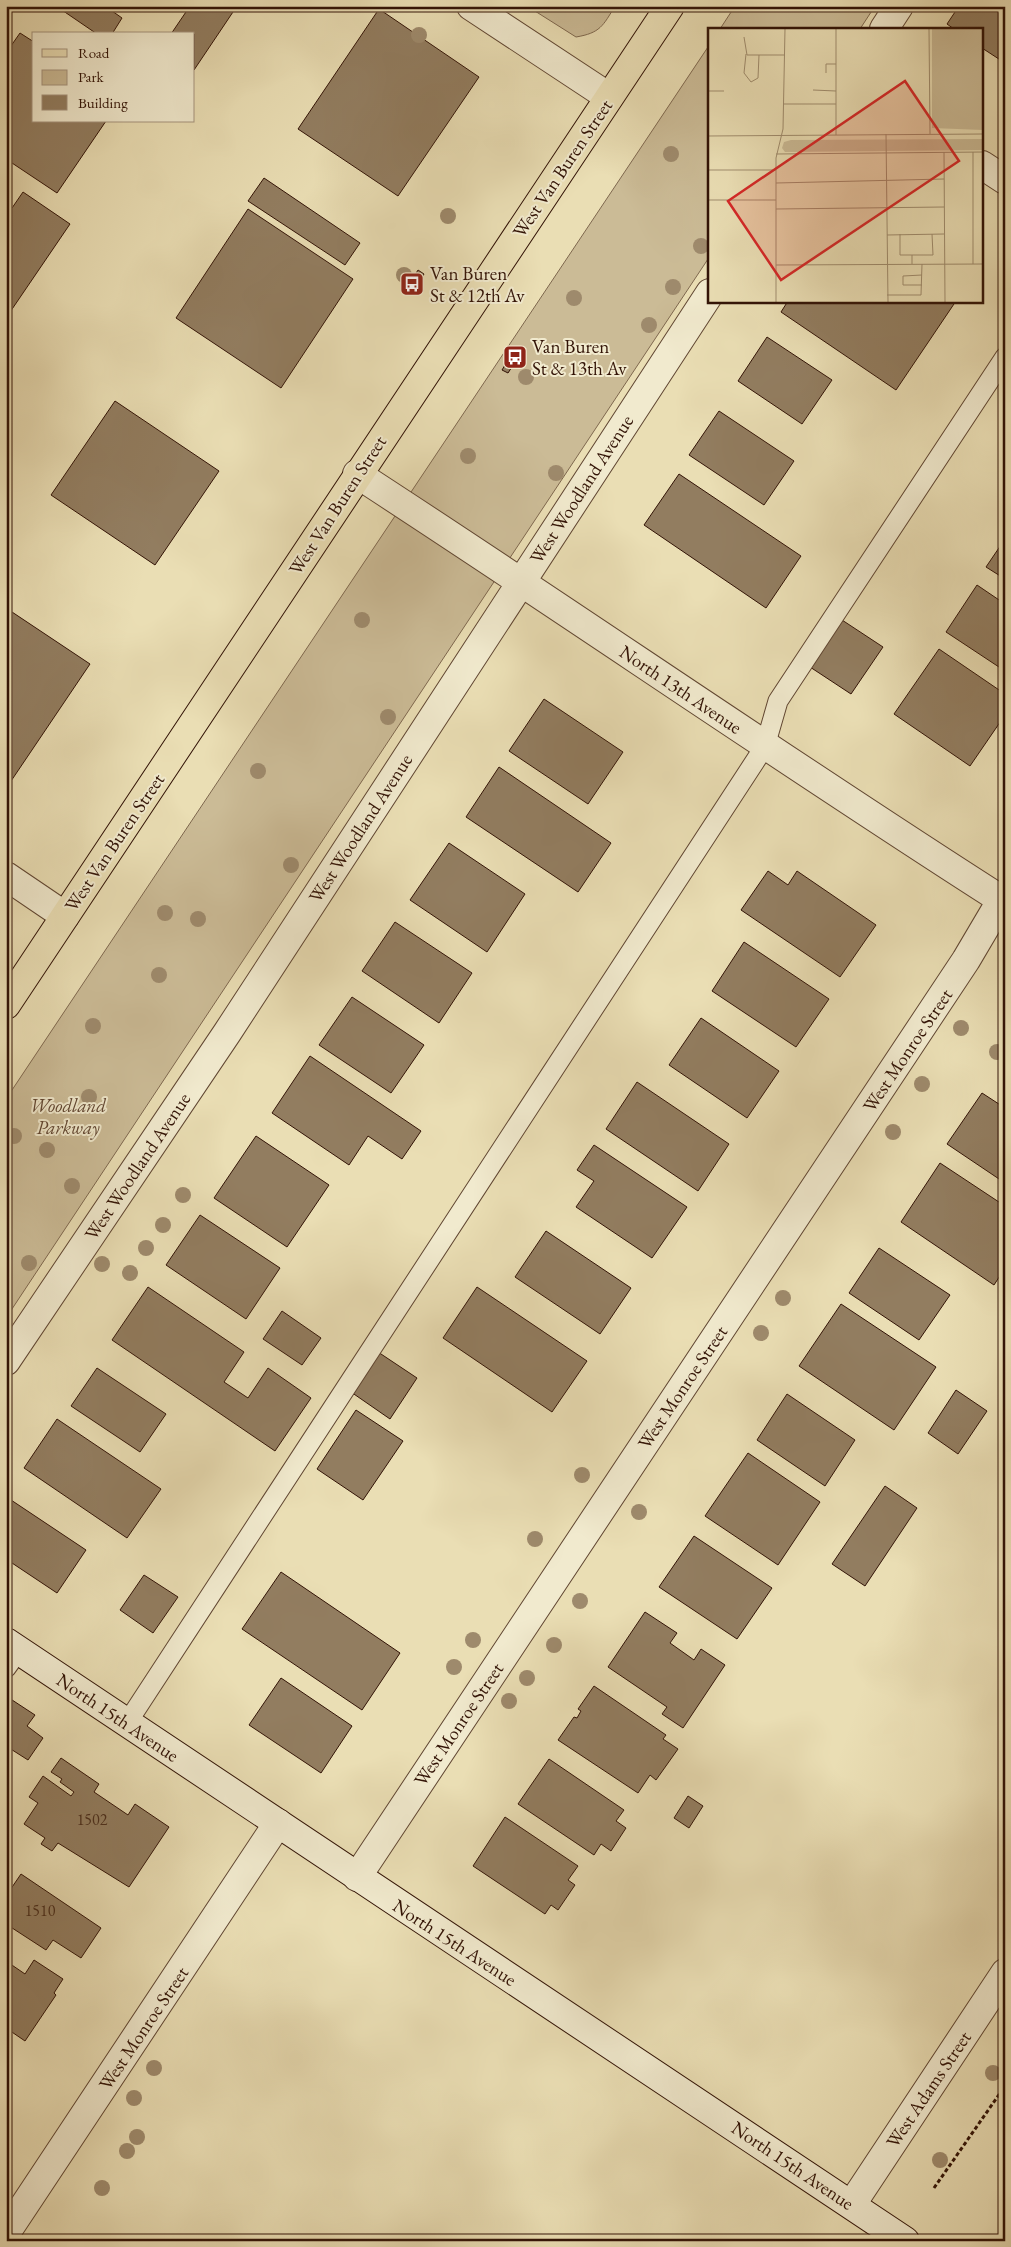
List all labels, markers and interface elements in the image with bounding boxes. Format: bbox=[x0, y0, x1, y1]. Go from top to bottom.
inset map bbox=[708, 28, 984, 302]
legend bbox=[32, 32, 195, 122]
text: Road bbox=[78, 43, 110, 62]
text: Park bbox=[78, 67, 105, 86]
text: Building bbox=[78, 93, 128, 112]
street label: West Van Buren Street bbox=[507, 94, 618, 242]
place label: Van Buren St & 12th Av bbox=[430, 261, 525, 308]
bus stop icon: Van Buren St & 12th Av bbox=[399, 271, 425, 297]
place label: Van Buren St & 13th Av bbox=[532, 334, 627, 381]
bus stop icon: Van Buren St & 13th Av bbox=[502, 344, 528, 370]
street label: West Woodland Avenue bbox=[524, 410, 639, 569]
street label: West Van Buren Street bbox=[283, 431, 392, 580]
street label: North 13th Avenue bbox=[615, 639, 747, 740]
street label: West Woodland Avenue bbox=[303, 749, 418, 908]
street label: West Van Buren Street bbox=[59, 768, 170, 916]
street label: West Monroe Street bbox=[857, 984, 958, 1117]
street label: West Woodland Avenue bbox=[79, 1088, 196, 1245]
park label: Woodland Parkway bbox=[30, 1093, 106, 1140]
street label: West Monroe Street bbox=[632, 1321, 733, 1454]
street label: West Monroe Street bbox=[408, 1658, 509, 1791]
street label: North 15th Avenue bbox=[52, 1667, 184, 1768]
house number: 1502 bbox=[77, 1809, 108, 1830]
street label: North 15th Avenue bbox=[388, 1893, 521, 1992]
house number: 1510 bbox=[25, 1900, 56, 1921]
street label: West Monroe Street bbox=[93, 1962, 194, 2095]
street label: West Adams Street bbox=[880, 2026, 977, 2152]
street label: North 15th Avenue bbox=[727, 2115, 859, 2216]

